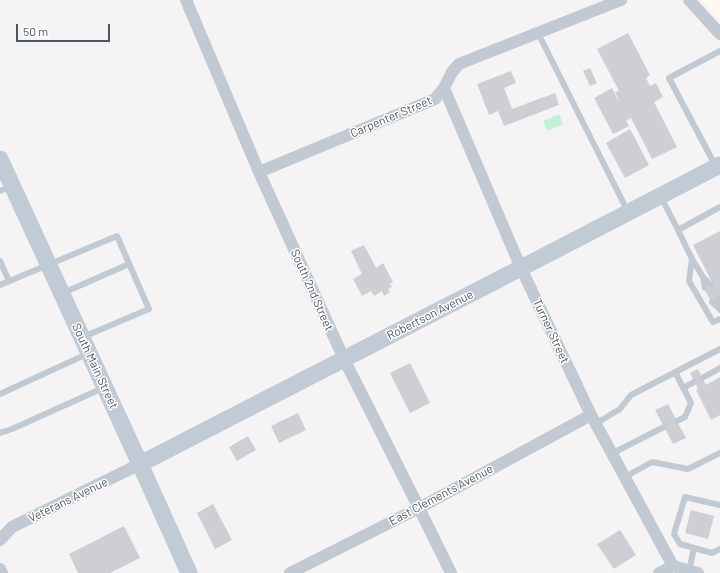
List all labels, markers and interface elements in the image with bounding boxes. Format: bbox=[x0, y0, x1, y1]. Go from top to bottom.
scale bar bbox=[18, 16, 112, 42]
text: 50 m bbox=[23, 24, 48, 38]
street label: Carpenter Street bbox=[348, 93, 434, 141]
street label: South 2nd Street bbox=[288, 247, 336, 333]
street label: Robertson Avenue bbox=[384, 287, 476, 343]
street label: Turner Street bbox=[530, 296, 572, 366]
street label: South Main Street bbox=[69, 321, 121, 411]
street label: East Clements Avenue bbox=[387, 461, 495, 529]
street label: Veterans Avenue bbox=[26, 475, 110, 525]

